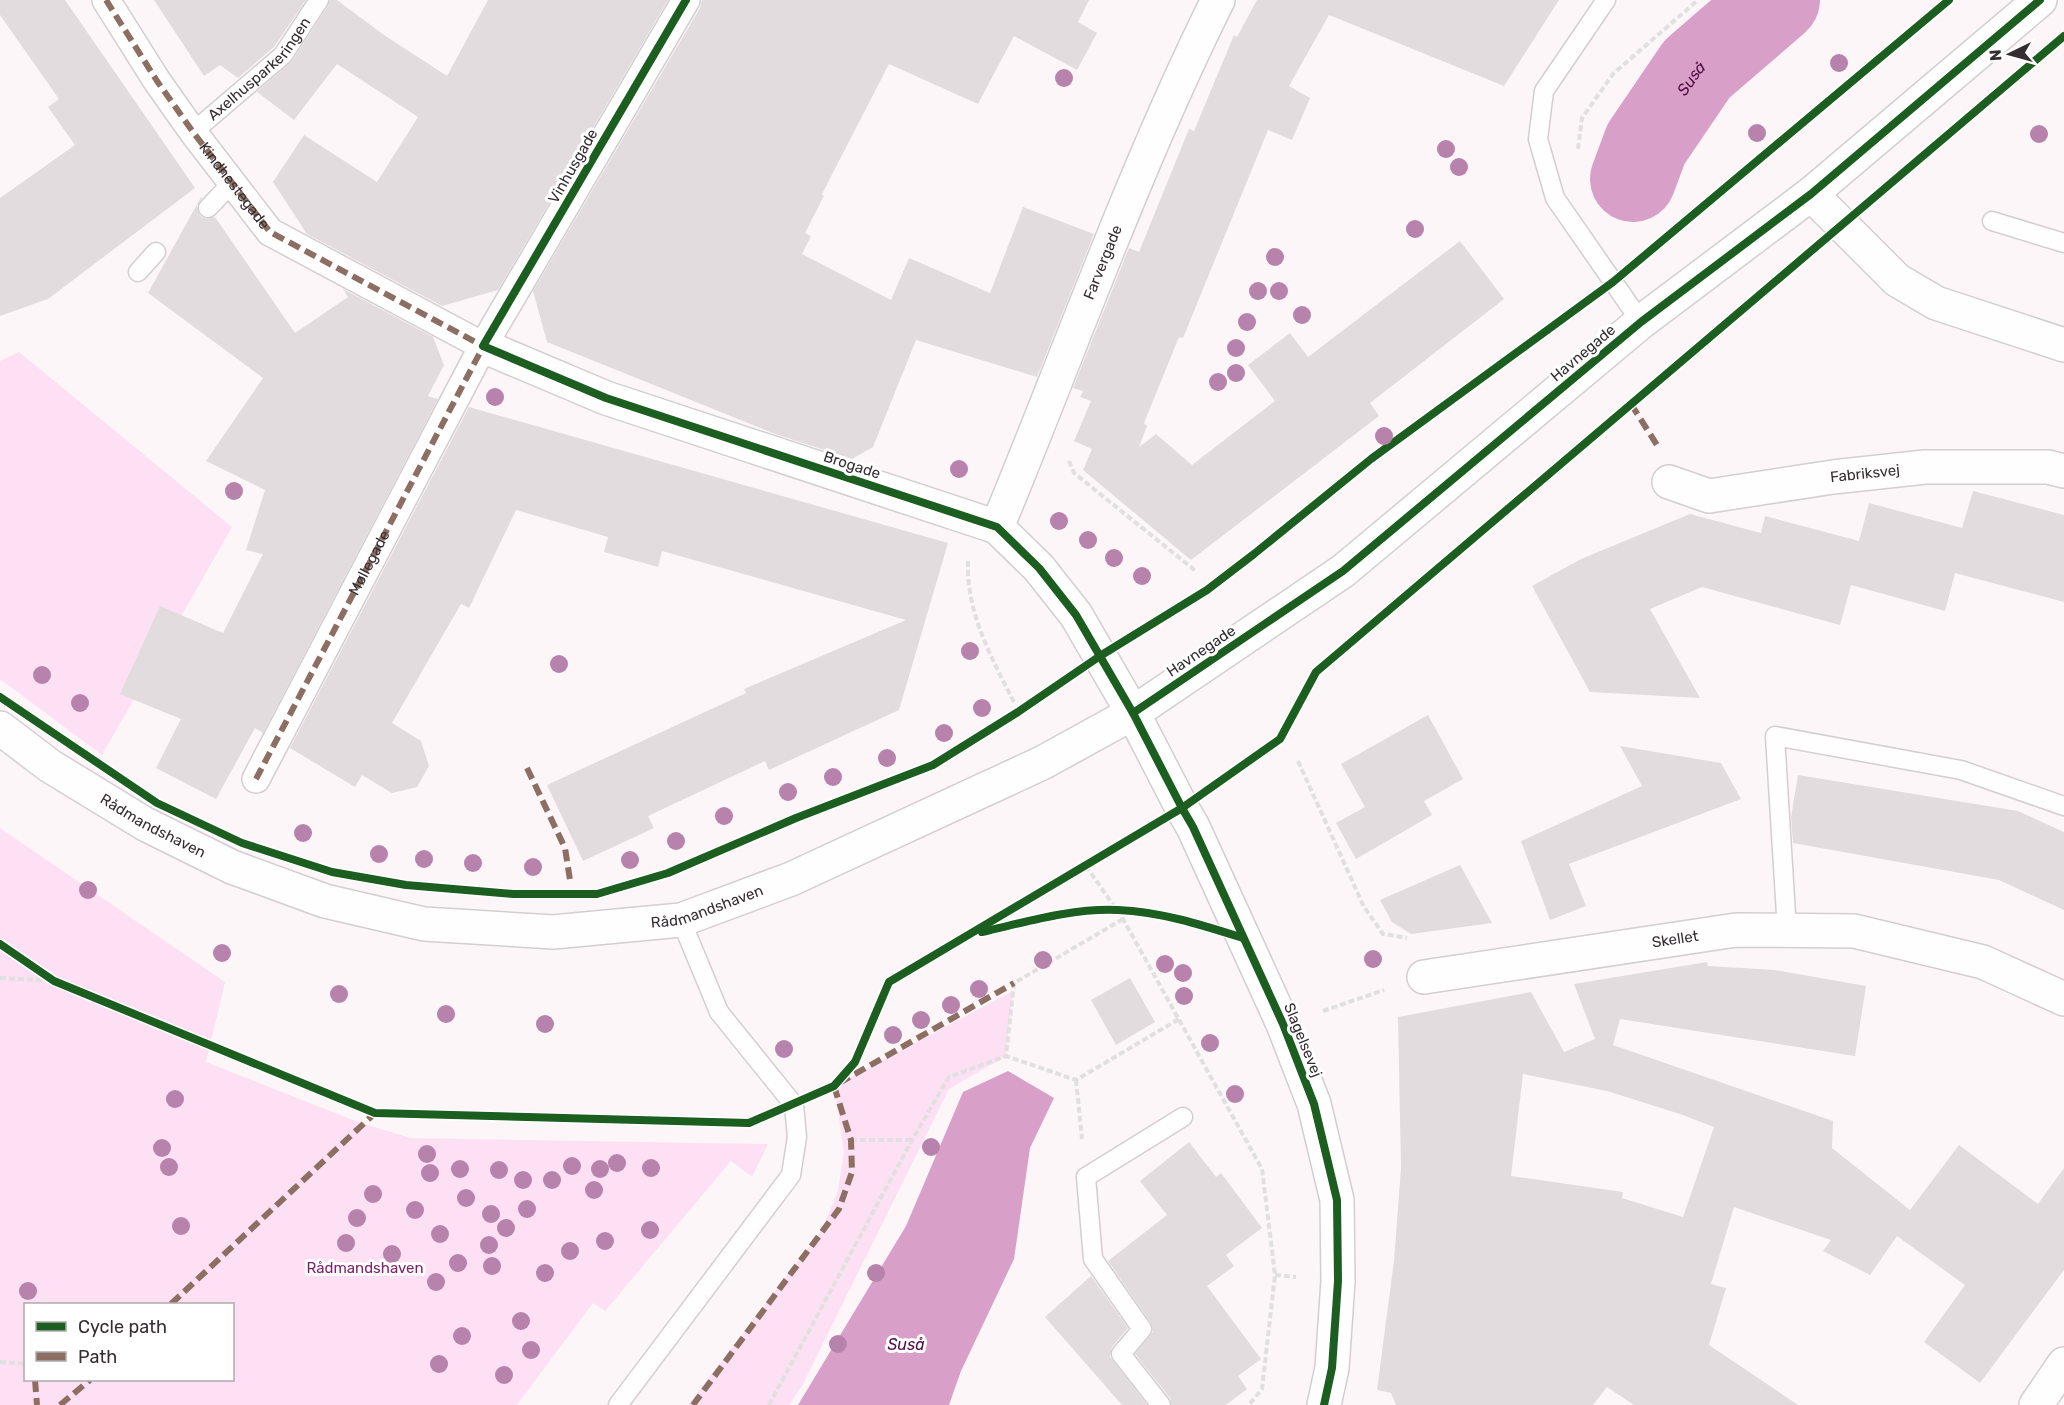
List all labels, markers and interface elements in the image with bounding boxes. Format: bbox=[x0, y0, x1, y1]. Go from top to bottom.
street label: Axelhusparkeringen bbox=[204, 14, 314, 124]
north arrow bbox=[1980, 24, 2040, 84]
text: N bbox=[1986, 49, 2006, 62]
water label: Suså bbox=[1673, 57, 1709, 99]
street label: Vinhusgade bbox=[544, 126, 602, 206]
street label: Kindhestegade bbox=[195, 139, 273, 233]
street label: Farvergade bbox=[1080, 222, 1126, 302]
street label: Havnegade bbox=[1547, 321, 1619, 385]
street label: Brogade bbox=[821, 447, 883, 483]
street label: Fabriksvej bbox=[1829, 461, 1901, 486]
street label: Møllegade bbox=[345, 527, 394, 598]
street label: Havnegade bbox=[1163, 621, 1239, 681]
street label: Rådmandshaven bbox=[97, 790, 209, 862]
street label: Rådmandshaven bbox=[650, 881, 766, 932]
street label: Skellet bbox=[1651, 927, 1700, 952]
street label: Slagelsevej bbox=[1280, 1000, 1326, 1080]
park label: Rådmandshaven bbox=[306, 1259, 424, 1277]
legend bbox=[24, 1303, 234, 1381]
text: Cycle path bbox=[78, 1316, 167, 1338]
water label: Suså bbox=[887, 1335, 925, 1354]
text: Path bbox=[78, 1346, 117, 1368]

